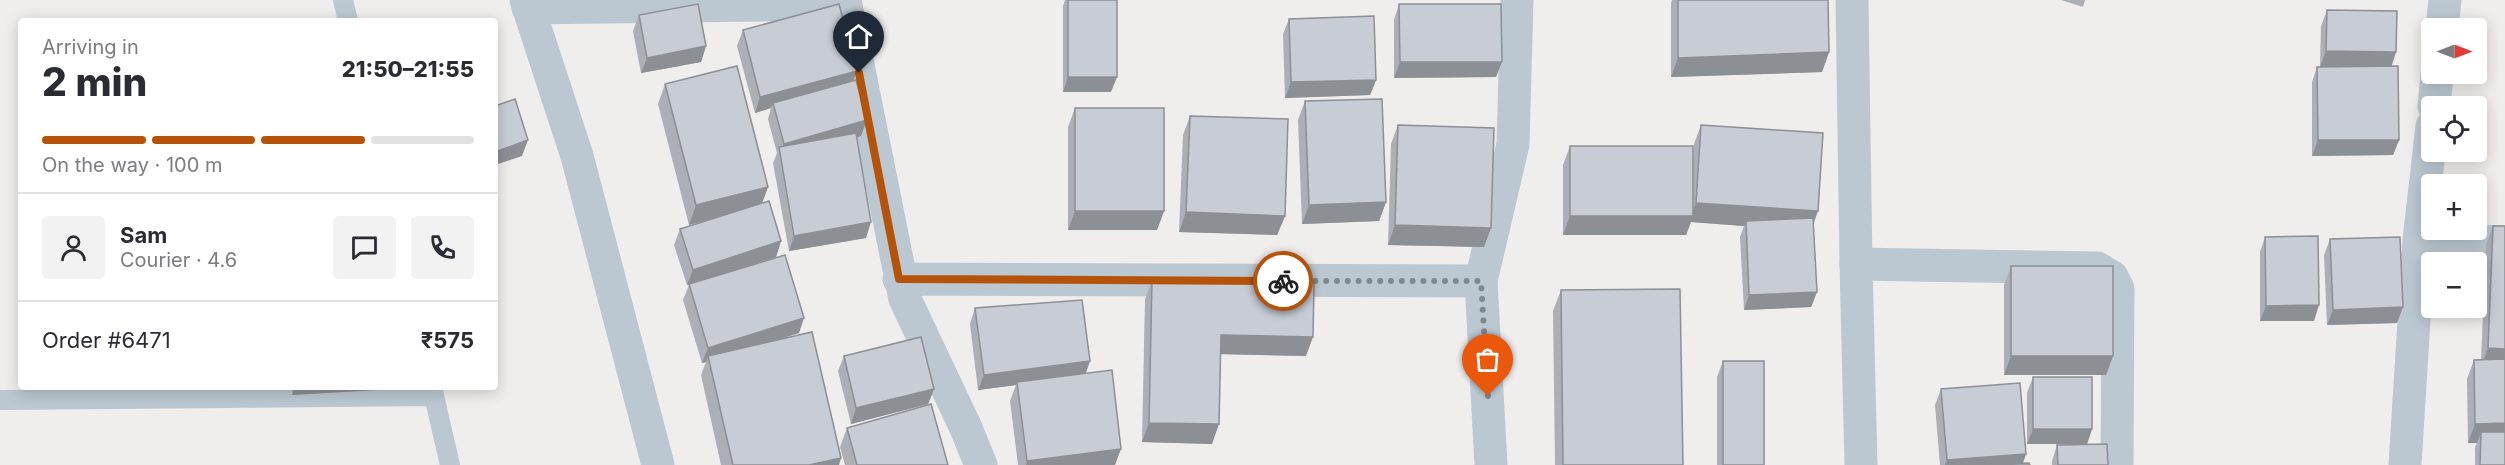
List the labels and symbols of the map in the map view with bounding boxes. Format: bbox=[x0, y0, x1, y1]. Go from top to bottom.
pin bbox=[833, 11, 884, 73]
north arrow bbox=[2421, 18, 2487, 84]
courier bbox=[1253, 251, 1313, 311]
pin bbox=[1462, 334, 1513, 396]

